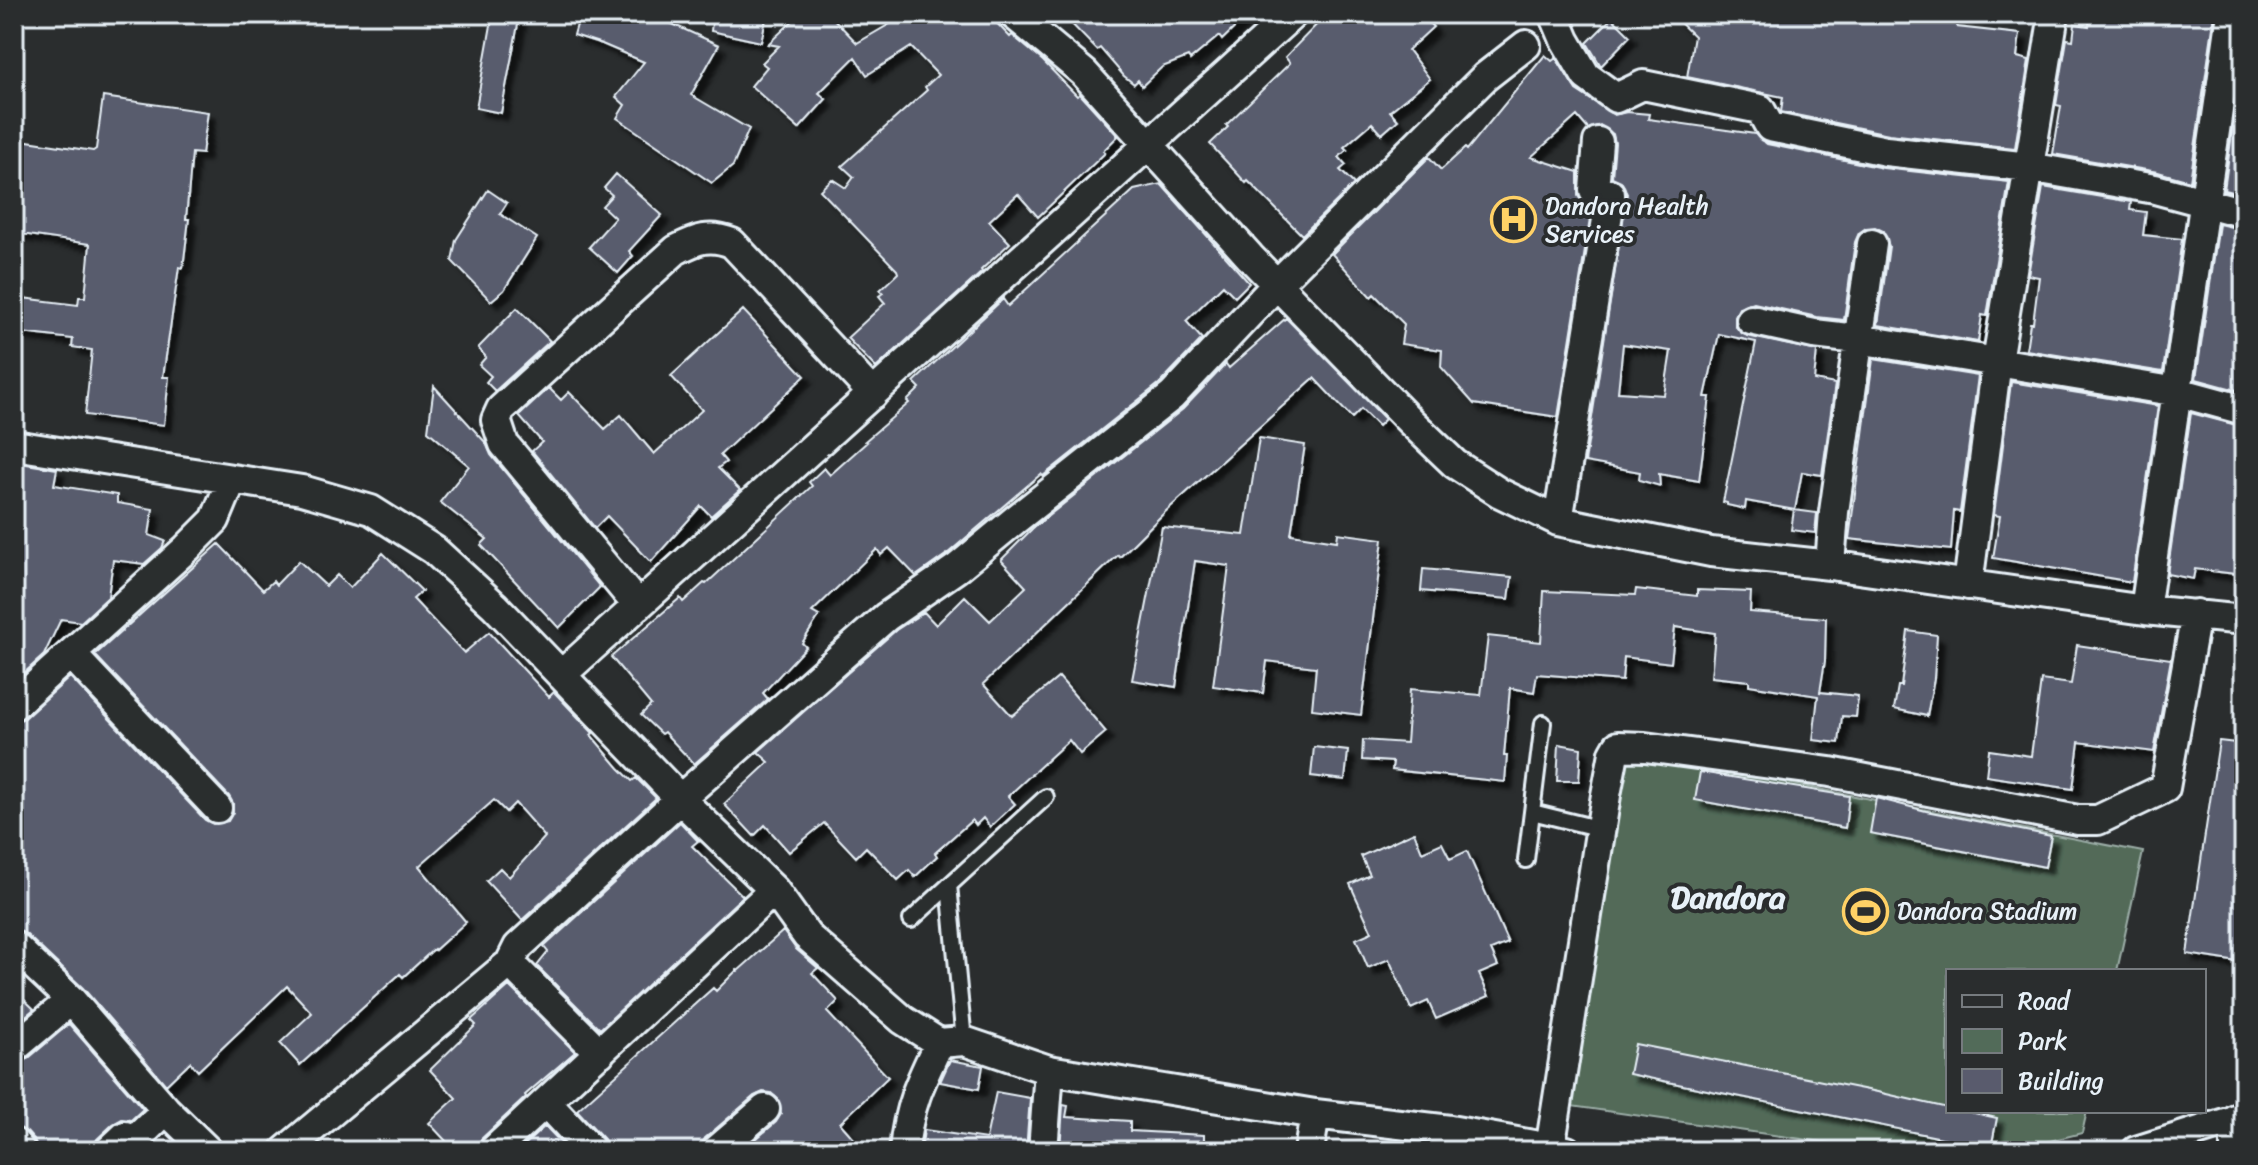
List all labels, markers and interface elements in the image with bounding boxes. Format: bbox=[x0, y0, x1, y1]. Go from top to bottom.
place label: Dandora Health Services bbox=[1545, 185, 1709, 255]
hospital icon: Dandora Health Services bbox=[1490, 196, 1538, 244]
district label: Dandora bbox=[1671, 869, 1786, 926]
sports icon: Dandora Stadium bbox=[1842, 887, 1890, 935]
place label: Dandora Stadium bbox=[1897, 890, 2077, 932]
legend bbox=[1946, 969, 2206, 1113]
text: Road bbox=[2018, 980, 2072, 1022]
text: Park bbox=[2018, 1020, 2067, 1062]
text: Building bbox=[2018, 1060, 2104, 1102]

